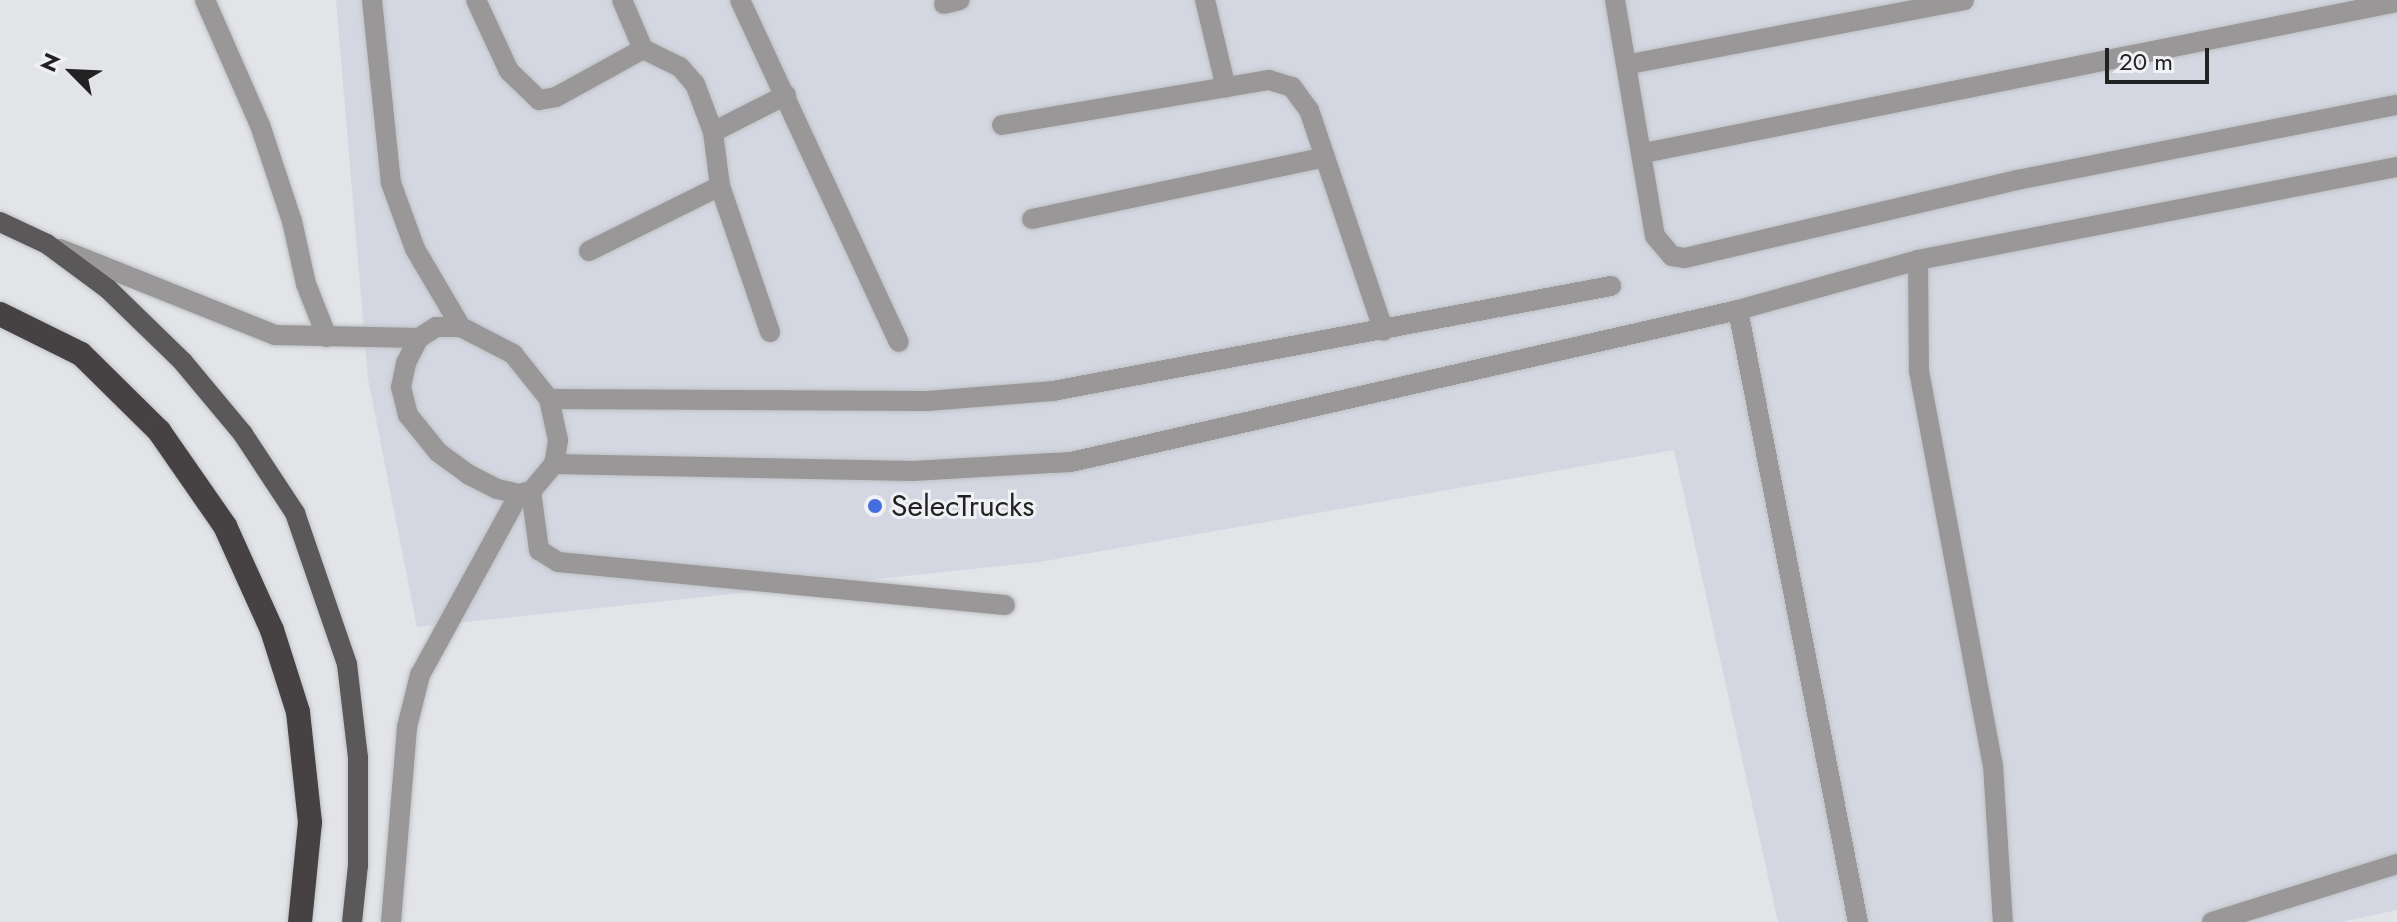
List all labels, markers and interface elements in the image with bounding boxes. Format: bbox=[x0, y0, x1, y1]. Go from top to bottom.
north arrow bbox=[32, 32, 112, 112]
scale bar bbox=[2109, 32, 2213, 82]
text: 20 m bbox=[2119, 44, 2173, 79]
text: N bbox=[32, 48, 68, 77]
place label: SelecTrucks bbox=[891, 488, 1034, 524]
marker: SelecTrucks bbox=[866, 497, 884, 515]

